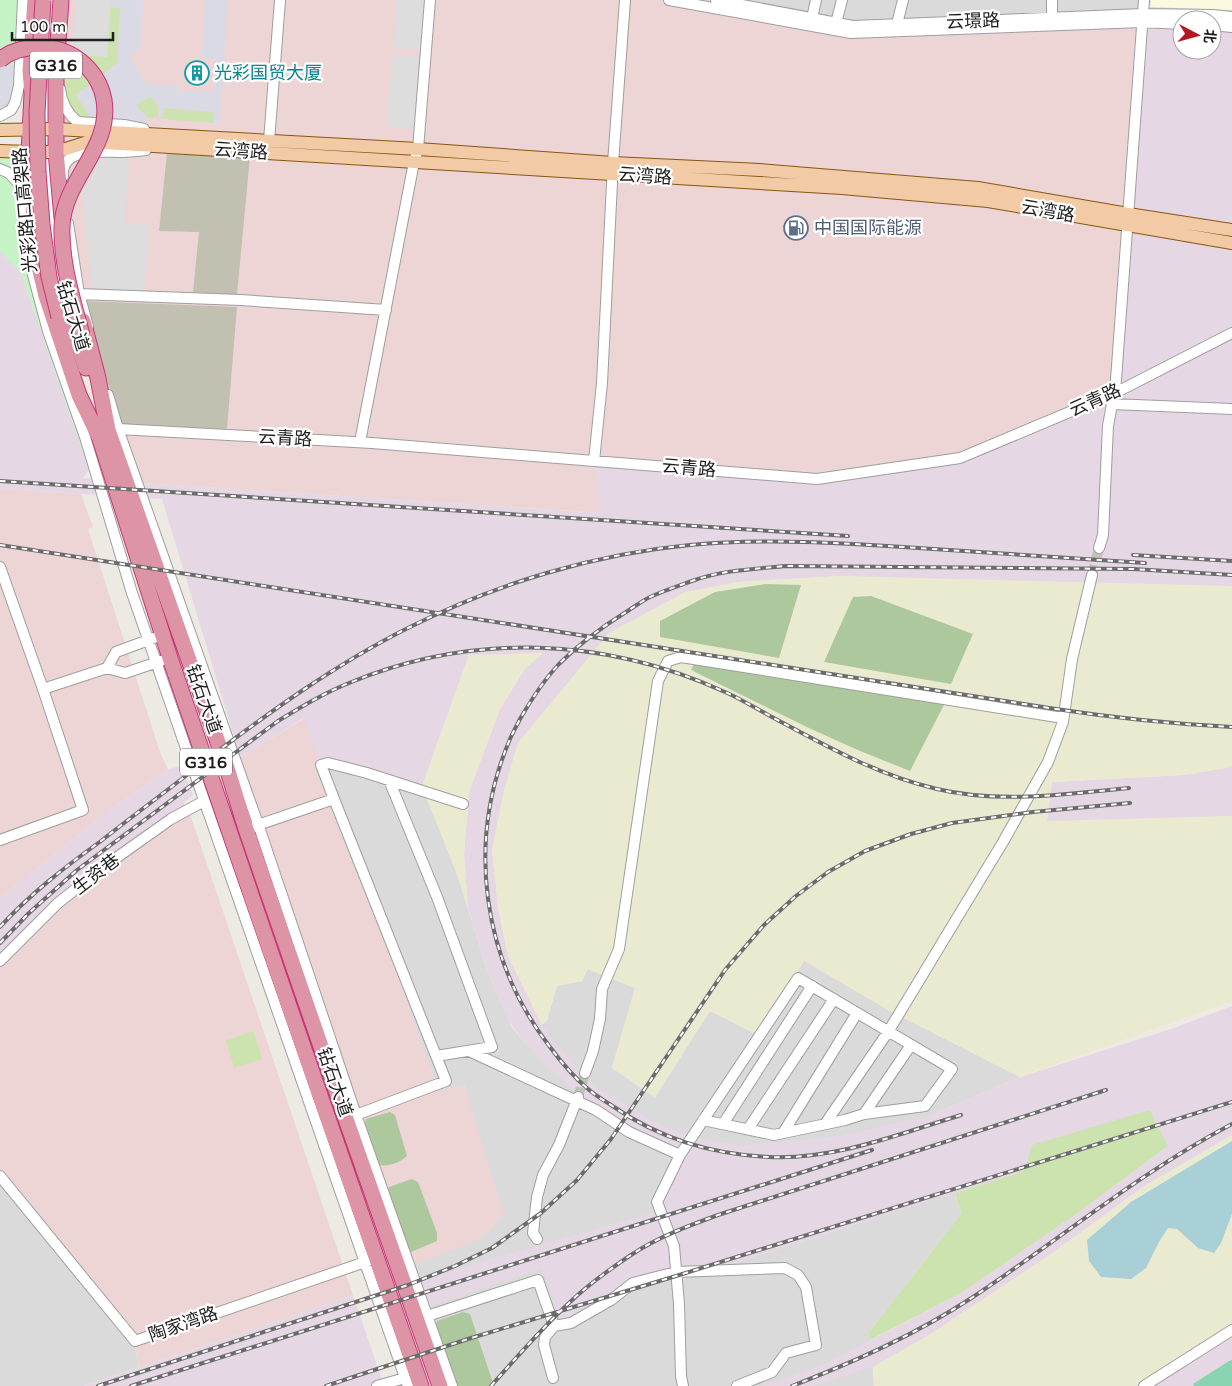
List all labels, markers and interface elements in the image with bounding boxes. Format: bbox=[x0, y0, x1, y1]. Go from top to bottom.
street label: 云璟路 bbox=[946, 9, 1000, 33]
scale bar bbox=[12, 10, 114, 42]
north arrow bbox=[1172, 10, 1222, 60]
text: 100 m bbox=[20, 18, 66, 36]
text: 北 bbox=[1200, 28, 1219, 44]
road number: G316 bbox=[30, 52, 82, 78]
building icon: 光彩国贸大厦 bbox=[184, 60, 210, 86]
place label: 光彩国贸大厦 bbox=[214, 62, 322, 84]
street label: 云湾路 bbox=[213, 138, 269, 164]
street label: 光彩路口高架路 bbox=[9, 146, 41, 274]
street label: 云湾路 bbox=[617, 163, 673, 189]
street label: 云湾路 bbox=[1020, 195, 1076, 227]
fuel station icon: 中国国际能源 bbox=[783, 215, 809, 241]
place label: 中国国际能源 bbox=[814, 217, 922, 239]
street label: 钻石大道 bbox=[52, 278, 94, 354]
street label: 云青路 bbox=[1066, 379, 1124, 421]
street label: 云青路 bbox=[257, 426, 313, 450]
street label: 云青路 bbox=[661, 455, 717, 481]
street label: 钻石大道 bbox=[182, 661, 226, 737]
road number: G316 bbox=[180, 749, 232, 776]
street label: 生资巷 bbox=[68, 849, 124, 899]
street label: 钻石大道 bbox=[313, 1044, 357, 1120]
street label: 陶家湾路 bbox=[145, 1302, 221, 1346]

